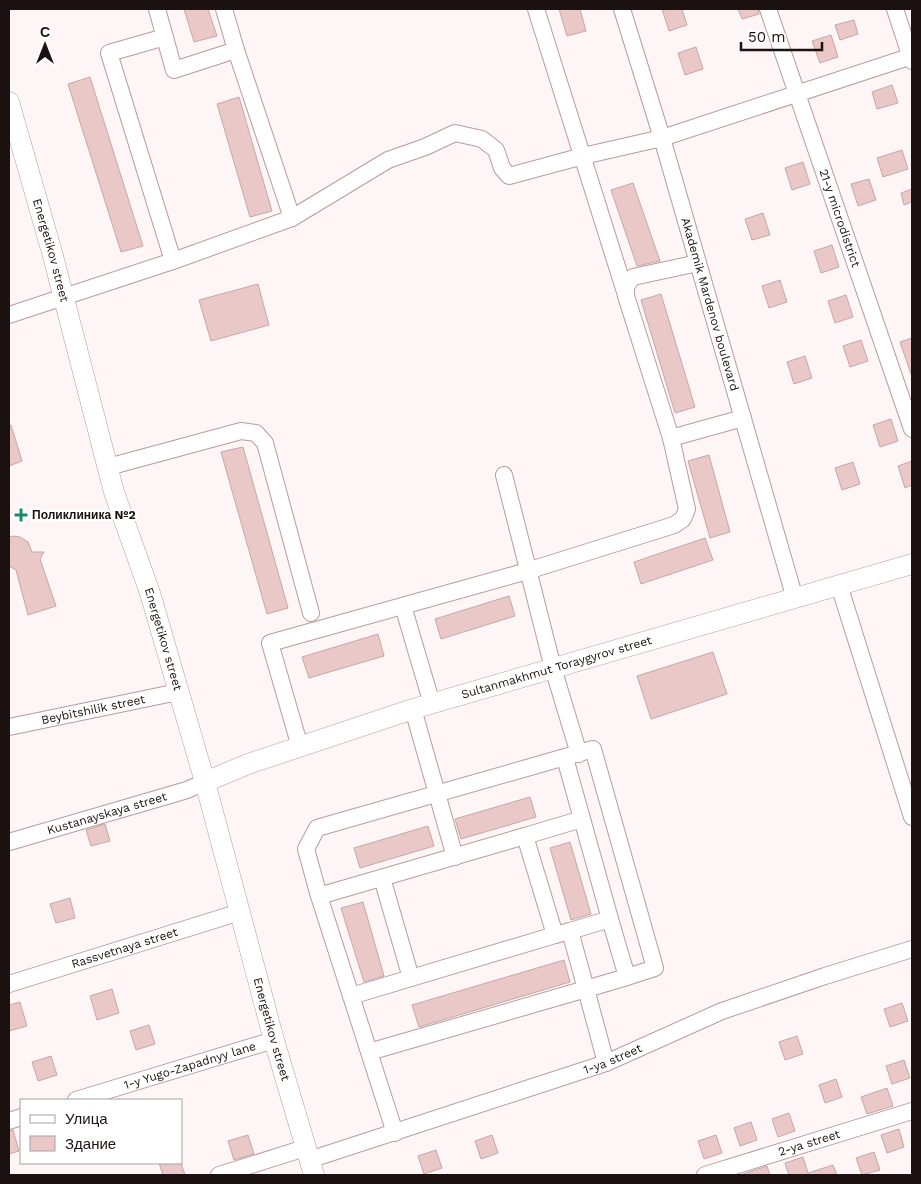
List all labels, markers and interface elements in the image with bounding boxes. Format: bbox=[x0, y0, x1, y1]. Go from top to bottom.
north arrow bbox=[20, 20, 70, 70]
scale bar bbox=[741, 20, 822, 52]
text: С bbox=[40, 24, 50, 40]
text: 50 m bbox=[748, 28, 785, 46]
street label: 21-y microdistrict bbox=[816, 167, 863, 269]
street label: Energetikov street bbox=[30, 197, 72, 303]
street label: Akademik Mardenov boulevard bbox=[678, 216, 742, 392]
marker: Поликлиника №2 bbox=[14, 508, 28, 522]
place label: Поликлиника №2 bbox=[32, 508, 136, 522]
street label: Energetikov street bbox=[142, 585, 185, 692]
street label: Sultanmakhmut Toraygyrov street bbox=[460, 633, 653, 702]
street label: Beybitshilik street bbox=[40, 692, 146, 727]
street label: Kustanayskaya street bbox=[45, 789, 168, 838]
street label: Rassvetnaya street bbox=[70, 925, 179, 971]
street label: Energetikov street bbox=[251, 976, 293, 1083]
street label: 1-y Yugo-Zapadnyy lane bbox=[122, 1039, 258, 1092]
street label: 1-ya street bbox=[582, 1041, 644, 1077]
legend bbox=[20, 1099, 182, 1164]
text: Улица bbox=[65, 1110, 108, 1128]
street label: 2-ya street bbox=[776, 1127, 842, 1159]
text: Здание bbox=[65, 1135, 116, 1153]

